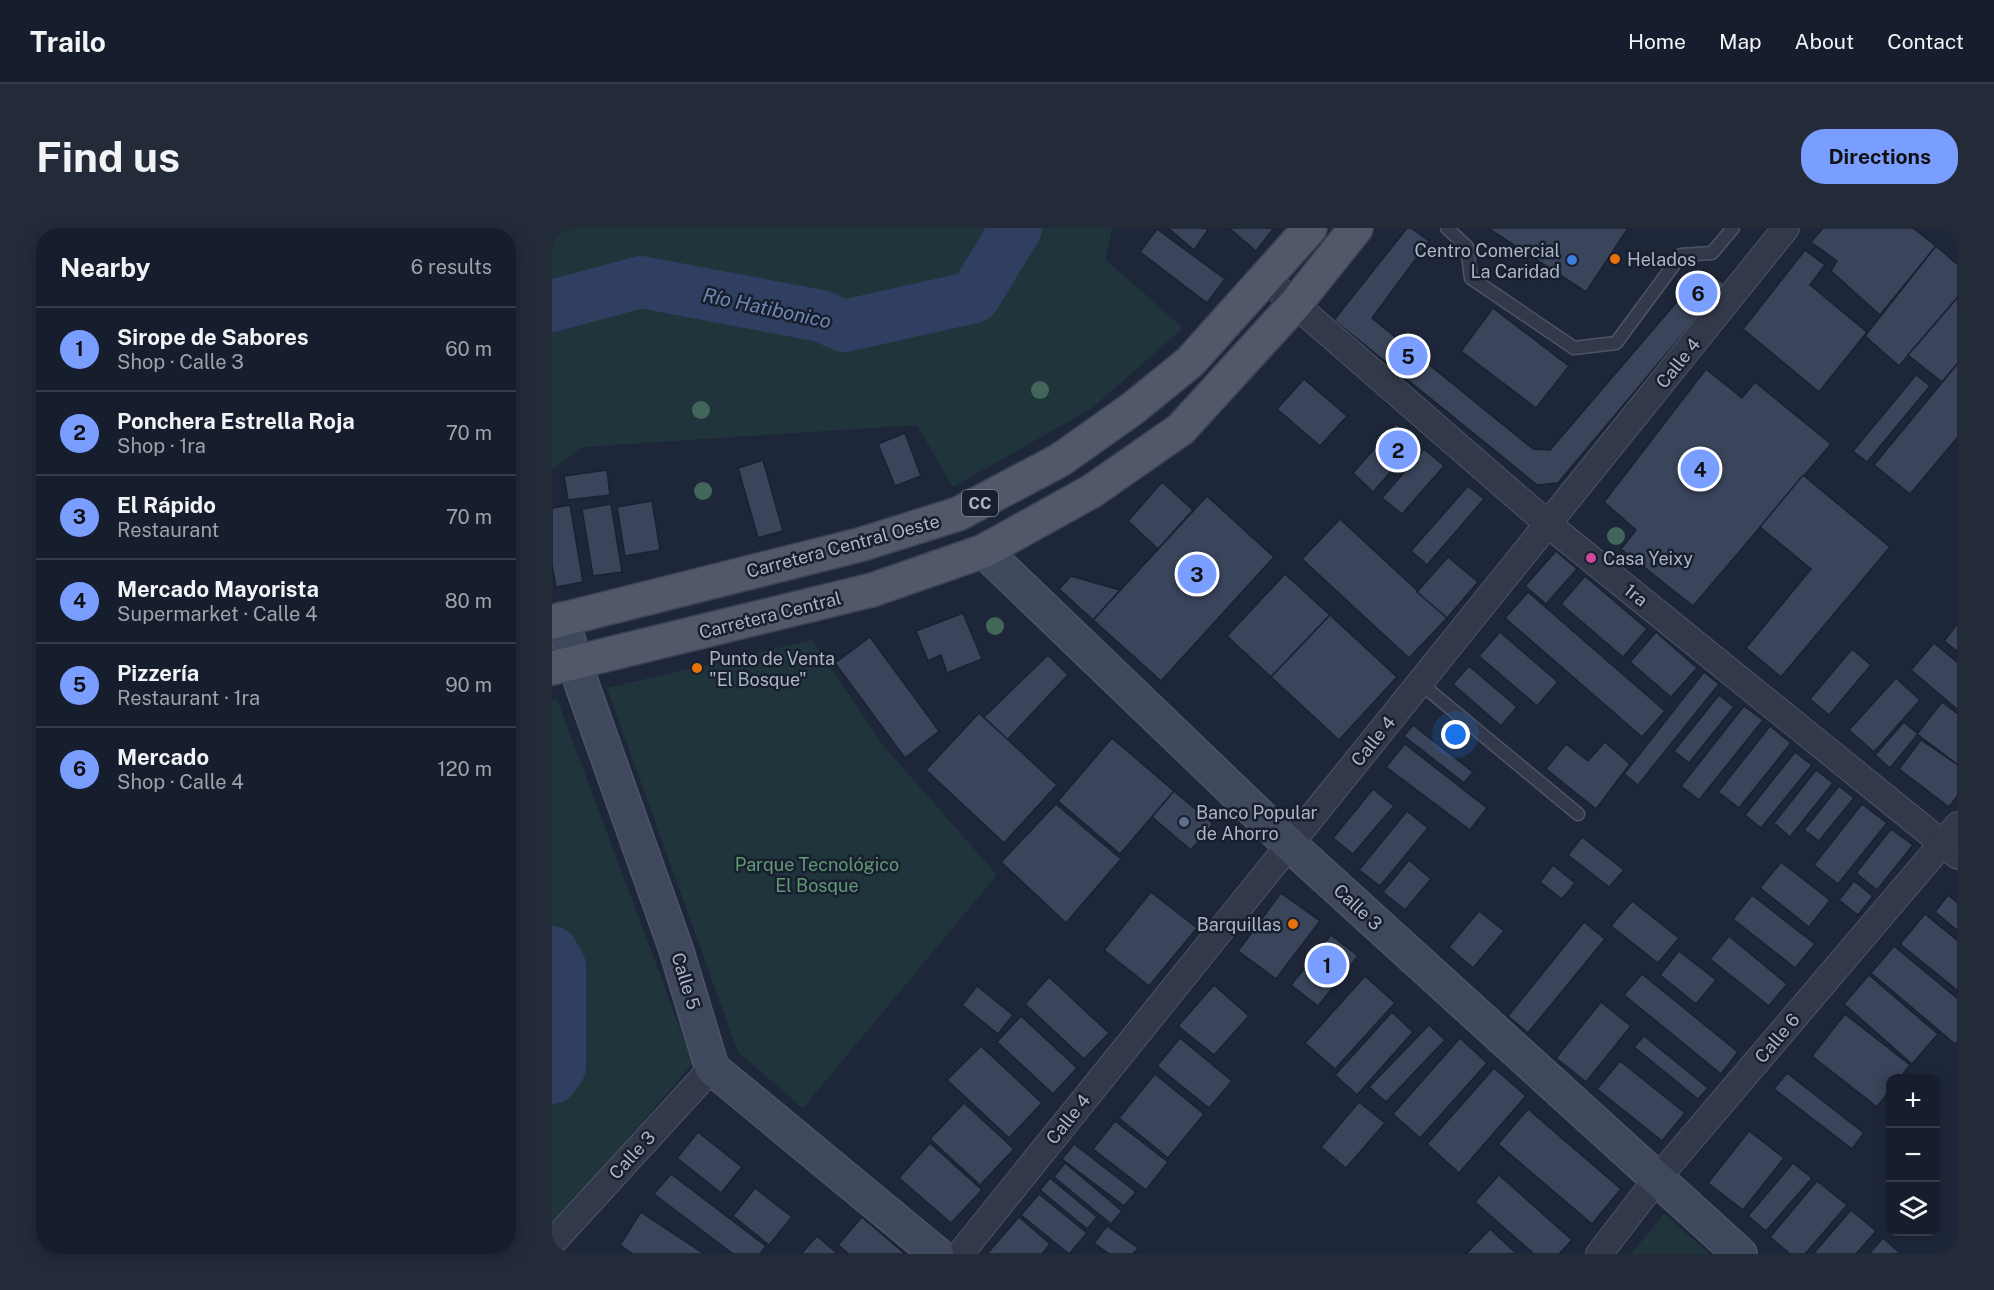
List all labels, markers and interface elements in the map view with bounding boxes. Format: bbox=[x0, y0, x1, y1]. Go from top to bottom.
text: Trailo bbox=[30, 25, 106, 58]
text: Home bbox=[1628, 29, 1686, 54]
text: Map bbox=[1719, 29, 1762, 54]
text: About bbox=[1795, 29, 1854, 54]
text: Contact bbox=[1887, 29, 1964, 54]
button: Directions bbox=[1801, 129, 1958, 184]
text: Find us bbox=[36, 132, 180, 181]
place label: Centro Comercial La Caridad bbox=[1414, 240, 1560, 282]
place label: Helados bbox=[1627, 249, 1696, 270]
text: Nearby bbox=[60, 252, 150, 283]
marker: Helados bbox=[1608, 252, 1622, 266]
marker: Centro Comercial La Caridad bbox=[1565, 253, 1579, 267]
text: 6 results bbox=[411, 255, 492, 279]
pin: 6 bbox=[1678, 270, 1718, 316]
water label: Río Hatibonico bbox=[701, 283, 834, 333]
text: Sirope de Sabores bbox=[117, 324, 308, 350]
pin: 5 bbox=[1388, 334, 1428, 378]
street label: Calle 4 bbox=[1652, 334, 1704, 392]
text: 1 bbox=[75, 337, 84, 361]
text: 60 m bbox=[445, 337, 492, 361]
text: Shop · Calle 3 bbox=[117, 350, 244, 374]
text: Ponchera Estrella Roja bbox=[117, 408, 355, 434]
text: 2 bbox=[73, 421, 86, 445]
text: 70 m bbox=[446, 421, 492, 445]
pin: 2 bbox=[1378, 428, 1418, 472]
text: Shop · 1ra bbox=[117, 434, 206, 458]
pin: 4 bbox=[1680, 446, 1720, 492]
road number: CC bbox=[962, 490, 998, 516]
text: El Rápido bbox=[117, 492, 216, 518]
text: 3 bbox=[73, 505, 86, 529]
text: 70 m bbox=[446, 505, 492, 529]
street label: Carretera Central Oeste bbox=[744, 510, 942, 582]
text: Restaurant bbox=[117, 518, 219, 542]
place label: Casa Yeixy bbox=[1603, 548, 1693, 569]
marker: Casa Yeixy bbox=[1584, 551, 1598, 565]
pin: 3 bbox=[1178, 552, 1216, 596]
text: Mercado Mayorista bbox=[117, 576, 319, 602]
street label: 1ra bbox=[1620, 579, 1652, 611]
street label: Carretera Central bbox=[697, 587, 843, 643]
text: 4 bbox=[73, 589, 86, 613]
text: 80 m bbox=[445, 589, 492, 613]
text: Supermarket · Calle 4 bbox=[117, 602, 318, 626]
place label: Punto de Venta "El Bosque" bbox=[709, 648, 835, 690]
text: Pizzería bbox=[117, 660, 199, 686]
marker: Punto de Venta "El Bosque" bbox=[690, 661, 704, 675]
text: 5 bbox=[73, 673, 86, 697]
text: 90 m bbox=[445, 673, 492, 697]
text: Restaurant · 1ra bbox=[117, 686, 260, 710]
street label: Calle 4 bbox=[1347, 712, 1399, 770]
your location bbox=[1441, 720, 1470, 749]
text: Mercado bbox=[117, 744, 209, 770]
text: 6 bbox=[73, 757, 86, 781]
text: 120 m bbox=[438, 757, 492, 781]
text: Shop · Calle 4 bbox=[117, 770, 244, 794]
place label: Banco Popular de Ahorro bbox=[1196, 802, 1318, 844]
marker: Banco Popular de Ahorro bbox=[1177, 815, 1191, 829]
park label: Parque Tecnológico El Bosque bbox=[735, 854, 899, 896]
street label: Calle 3 bbox=[1330, 879, 1386, 935]
place label: Barquillas bbox=[1197, 914, 1281, 935]
marker: Barquillas bbox=[1286, 917, 1300, 931]
pin: 1 bbox=[1308, 942, 1346, 988]
street label: Calle 5 bbox=[667, 950, 705, 1012]
street label: Calle 6 bbox=[1750, 1009, 1804, 1067]
map controls bbox=[1886, 1074, 1940, 1236]
button: + bbox=[1886, 1074, 1940, 1128]
street label: Calle 4 bbox=[1042, 1090, 1094, 1148]
street label: Calle 3 bbox=[604, 1127, 660, 1183]
button: − bbox=[1886, 1128, 1940, 1182]
button: layers bbox=[1886, 1182, 1940, 1236]

